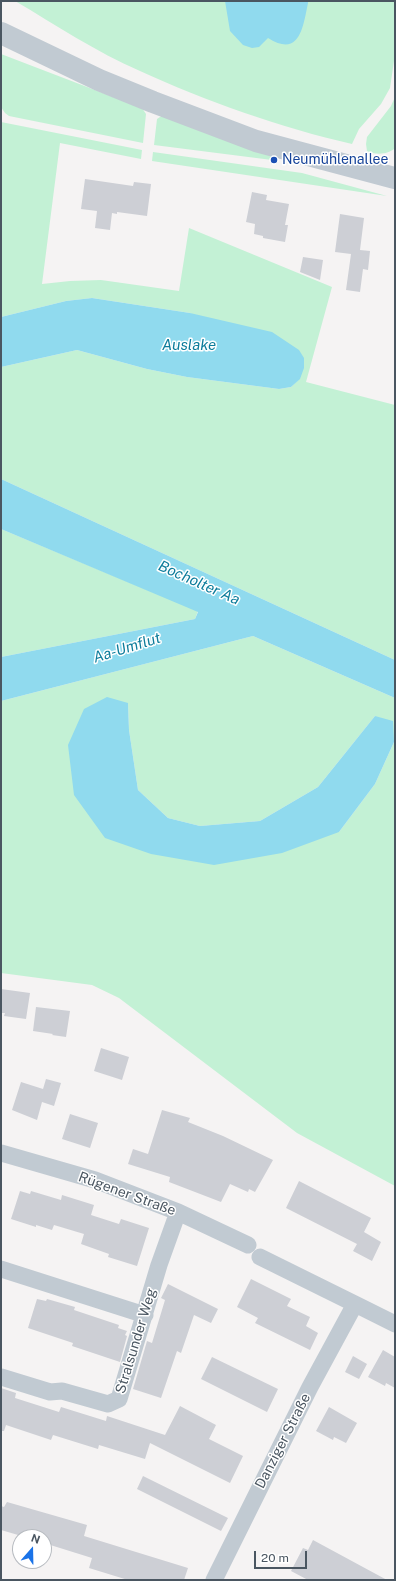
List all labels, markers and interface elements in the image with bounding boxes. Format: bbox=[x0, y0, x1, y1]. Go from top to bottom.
place label: Neumühlenallee bbox=[282, 152, 388, 168]
marker: Neumühlenallee bbox=[269, 155, 279, 165]
water label: Auslake bbox=[162, 336, 216, 354]
water label: Bocholter Aa bbox=[155, 557, 243, 609]
water label: Aa-Umflut bbox=[91, 629, 163, 667]
street label: Rügener Straße bbox=[76, 1169, 178, 1219]
street label: Stralsunder Weg bbox=[112, 1286, 160, 1396]
street label: Danziger Straße bbox=[252, 1391, 314, 1491]
north arrow bbox=[12, 1529, 52, 1569]
text: N bbox=[30, 1532, 42, 1546]
scale bar bbox=[256, 1543, 309, 1569]
text: 20 m bbox=[261, 1551, 289, 1565]

